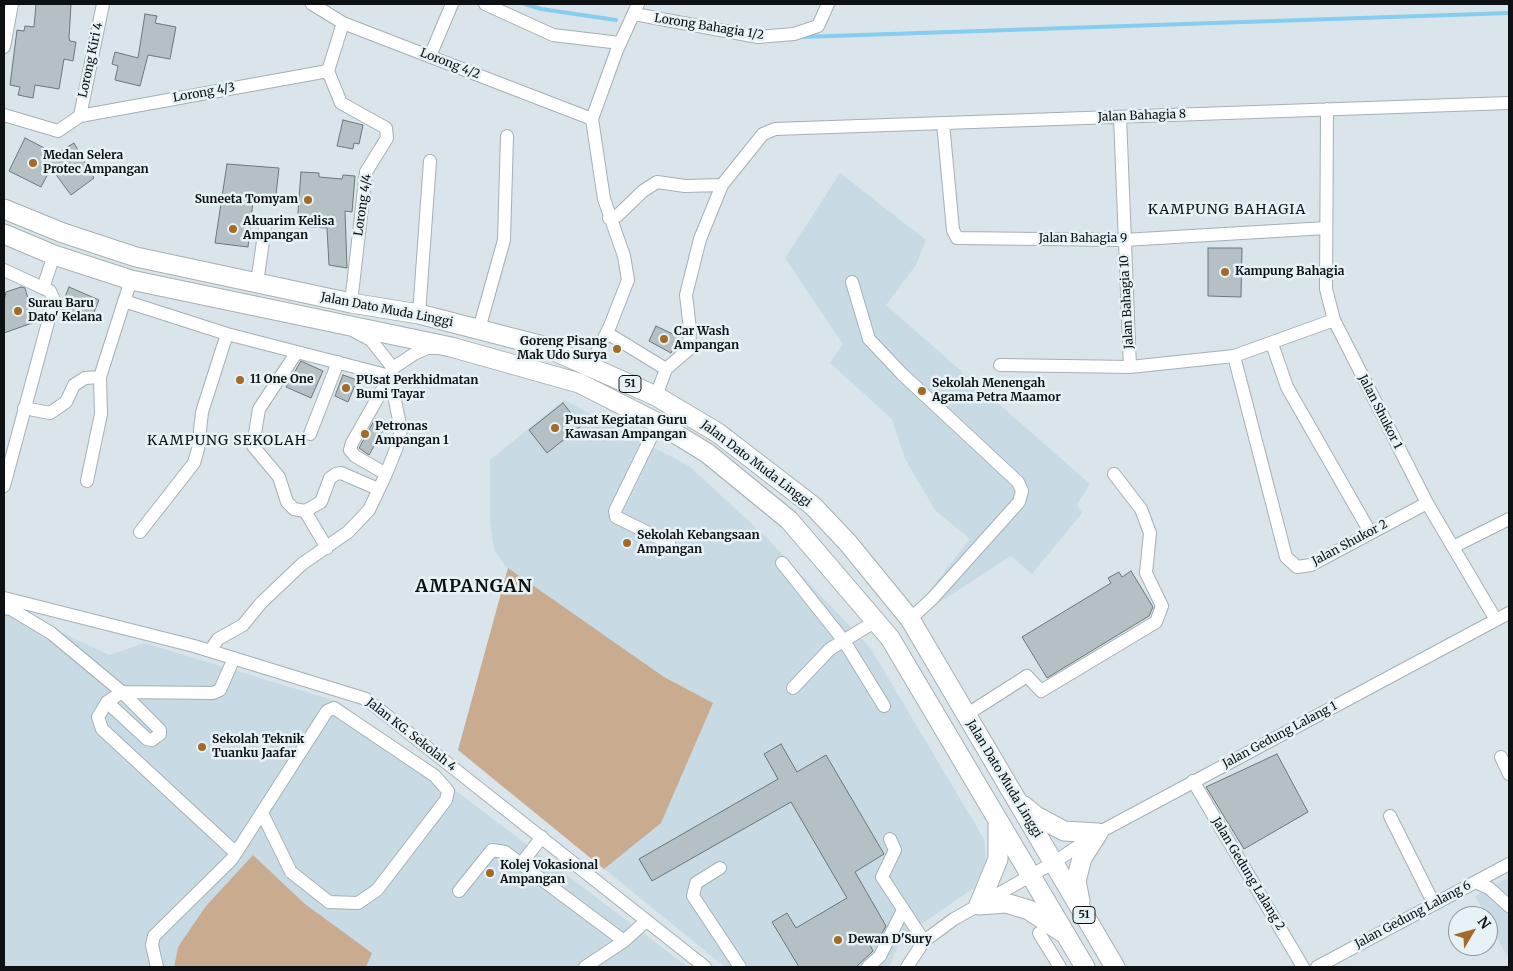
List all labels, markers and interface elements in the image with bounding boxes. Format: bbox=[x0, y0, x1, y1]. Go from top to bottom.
street label: Lorong Bahagia 1/2 bbox=[653, 11, 765, 43]
street label: Lorong Kiri 4 bbox=[76, 21, 106, 99]
street label: Lorong 4/2 bbox=[418, 46, 482, 82]
street label: Lorong 4/3 bbox=[172, 80, 236, 106]
street label: Jalan Bahagia 8 bbox=[1098, 107, 1186, 125]
place label: Medan Selera Protec Ampangan bbox=[43, 149, 149, 177]
marker: Medan Selera Protec Ampangan bbox=[27, 157, 39, 169]
street label: Lorong 4/4 bbox=[352, 173, 374, 237]
place label: Suneeta Tomyam bbox=[195, 193, 298, 207]
marker: Suneeta Tomyam bbox=[302, 194, 314, 206]
district label: KAMPUNG BAHAGIA bbox=[1146, 202, 1308, 218]
place label: Akuarim Kelisa Ampangan bbox=[243, 215, 334, 243]
marker: Akuarim Kelisa Ampangan bbox=[227, 223, 239, 235]
street label: Jalan Bahagia 9 bbox=[1039, 232, 1127, 246]
street label: Jalan Bahagia 10 bbox=[1117, 255, 1137, 349]
place label: Kampung Bahagia bbox=[1235, 265, 1344, 279]
marker: Kampung Bahagia bbox=[1219, 266, 1231, 278]
street label: Jalan Dato Muda Linggi bbox=[320, 290, 454, 330]
place label: Surau Baru Dato' Kelana bbox=[28, 297, 102, 325]
marker: Surau Baru Dato' Kelana bbox=[12, 305, 24, 317]
place label: Car Wash Ampangan bbox=[674, 325, 739, 353]
marker: Car Wash Ampangan bbox=[658, 333, 670, 345]
place label: Goreng Pisang Mak Udo Surya bbox=[517, 335, 607, 363]
marker: Goreng Pisang Mak Udo Surya bbox=[611, 343, 623, 355]
street label: Jalan Shukor 1 bbox=[1355, 372, 1405, 452]
place label: 11 One One bbox=[250, 373, 313, 387]
marker: 11 One One bbox=[234, 374, 246, 386]
place label: PUsat Perkhidmatan Bumi Tayar bbox=[356, 374, 478, 402]
road number: 51 bbox=[619, 376, 641, 392]
place label: Sekolah Menengah Agama Petra Maamor bbox=[932, 377, 1061, 405]
marker: PUsat Perkhidmatan Bumi Tayar bbox=[340, 382, 352, 394]
marker: Sekolah Menengah Agama Petra Maamor bbox=[916, 385, 928, 397]
place label: Pusat Kegiatan Guru Kawasan Ampangan bbox=[565, 414, 687, 442]
street label: Jalan Dato Muda Linggi bbox=[698, 418, 814, 510]
place label: Petronas Ampangan 1 bbox=[375, 420, 449, 448]
marker: Pusat Kegiatan Guru Kawasan Ampangan bbox=[549, 422, 561, 434]
marker: Petronas Ampangan 1 bbox=[359, 428, 371, 440]
district label: KAMPUNG SEKOLAH bbox=[145, 433, 309, 449]
street label: Jalan Shukor 2 bbox=[1310, 517, 1390, 569]
place label: Sekolah Kebangsaan Ampangan bbox=[637, 529, 760, 557]
marker: Sekolah Kebangsaan Ampangan bbox=[621, 537, 633, 549]
district label: AMPANGAN bbox=[414, 576, 534, 598]
street label: Jalan KG. Sekolah 4 bbox=[363, 695, 459, 775]
street label: Jalan Gedung Lalang 1 bbox=[1220, 699, 1340, 771]
street label: Jalan Dato Muda Linggi bbox=[963, 718, 1045, 840]
place label: Sekolah Teknik Tuanku Jaafar bbox=[212, 733, 304, 761]
marker: Sekolah Teknik Tuanku Jaafar bbox=[196, 741, 208, 753]
street label: Jalan Gedung Lalang 2 bbox=[1209, 815, 1287, 933]
place label: Kolej Vokasional Ampangan bbox=[500, 859, 598, 887]
marker: Kolej Vokasional Ampangan bbox=[484, 867, 496, 879]
street label: Jalan Gedung Lalang 6 bbox=[1353, 878, 1473, 952]
road number: 51 bbox=[1073, 906, 1095, 924]
north arrow bbox=[1448, 906, 1498, 956]
text: N bbox=[1474, 913, 1495, 932]
place label: Dewan D'Sury bbox=[848, 933, 932, 947]
marker: Dewan D'Sury bbox=[832, 934, 844, 946]

